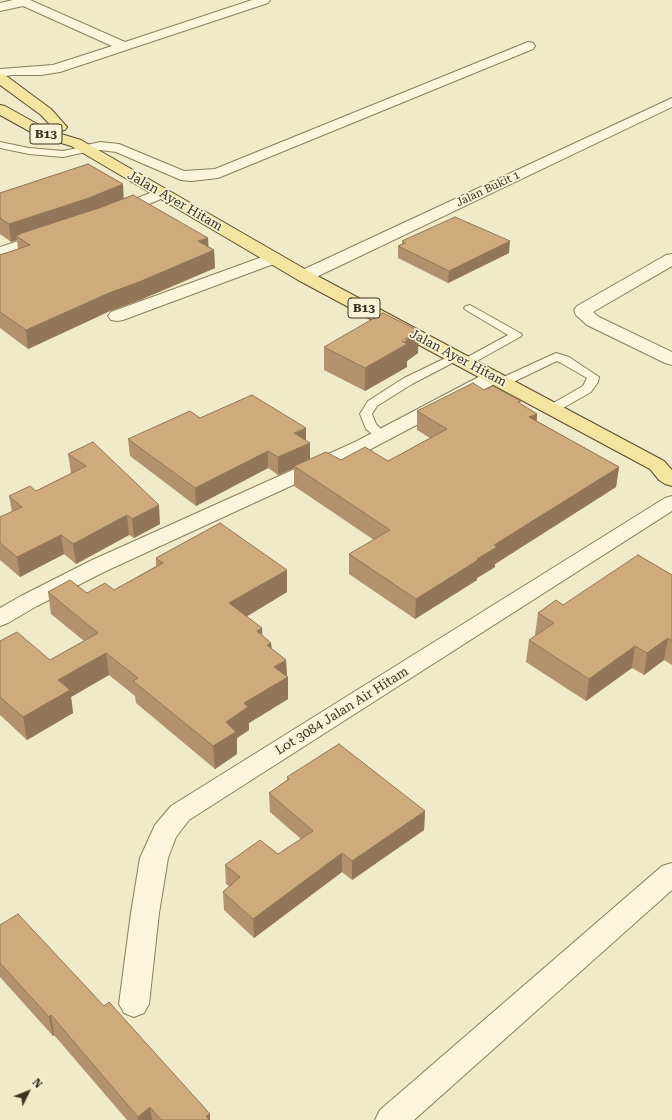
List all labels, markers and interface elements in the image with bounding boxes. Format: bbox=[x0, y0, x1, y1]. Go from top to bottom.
road number: B13 bbox=[30, 124, 62, 144]
street label: Jalan Ayer Hitam bbox=[125, 167, 225, 235]
street label: Jalan Bukit 1 bbox=[454, 168, 522, 210]
road number: B13 bbox=[348, 298, 380, 318]
street label: Jalan Ayer Hitam bbox=[407, 326, 509, 390]
street label: Lot 3084 Jalan Air Hitam bbox=[273, 664, 411, 758]
north arrow bbox=[8, 1072, 48, 1112]
text: N bbox=[29, 1076, 45, 1091]

